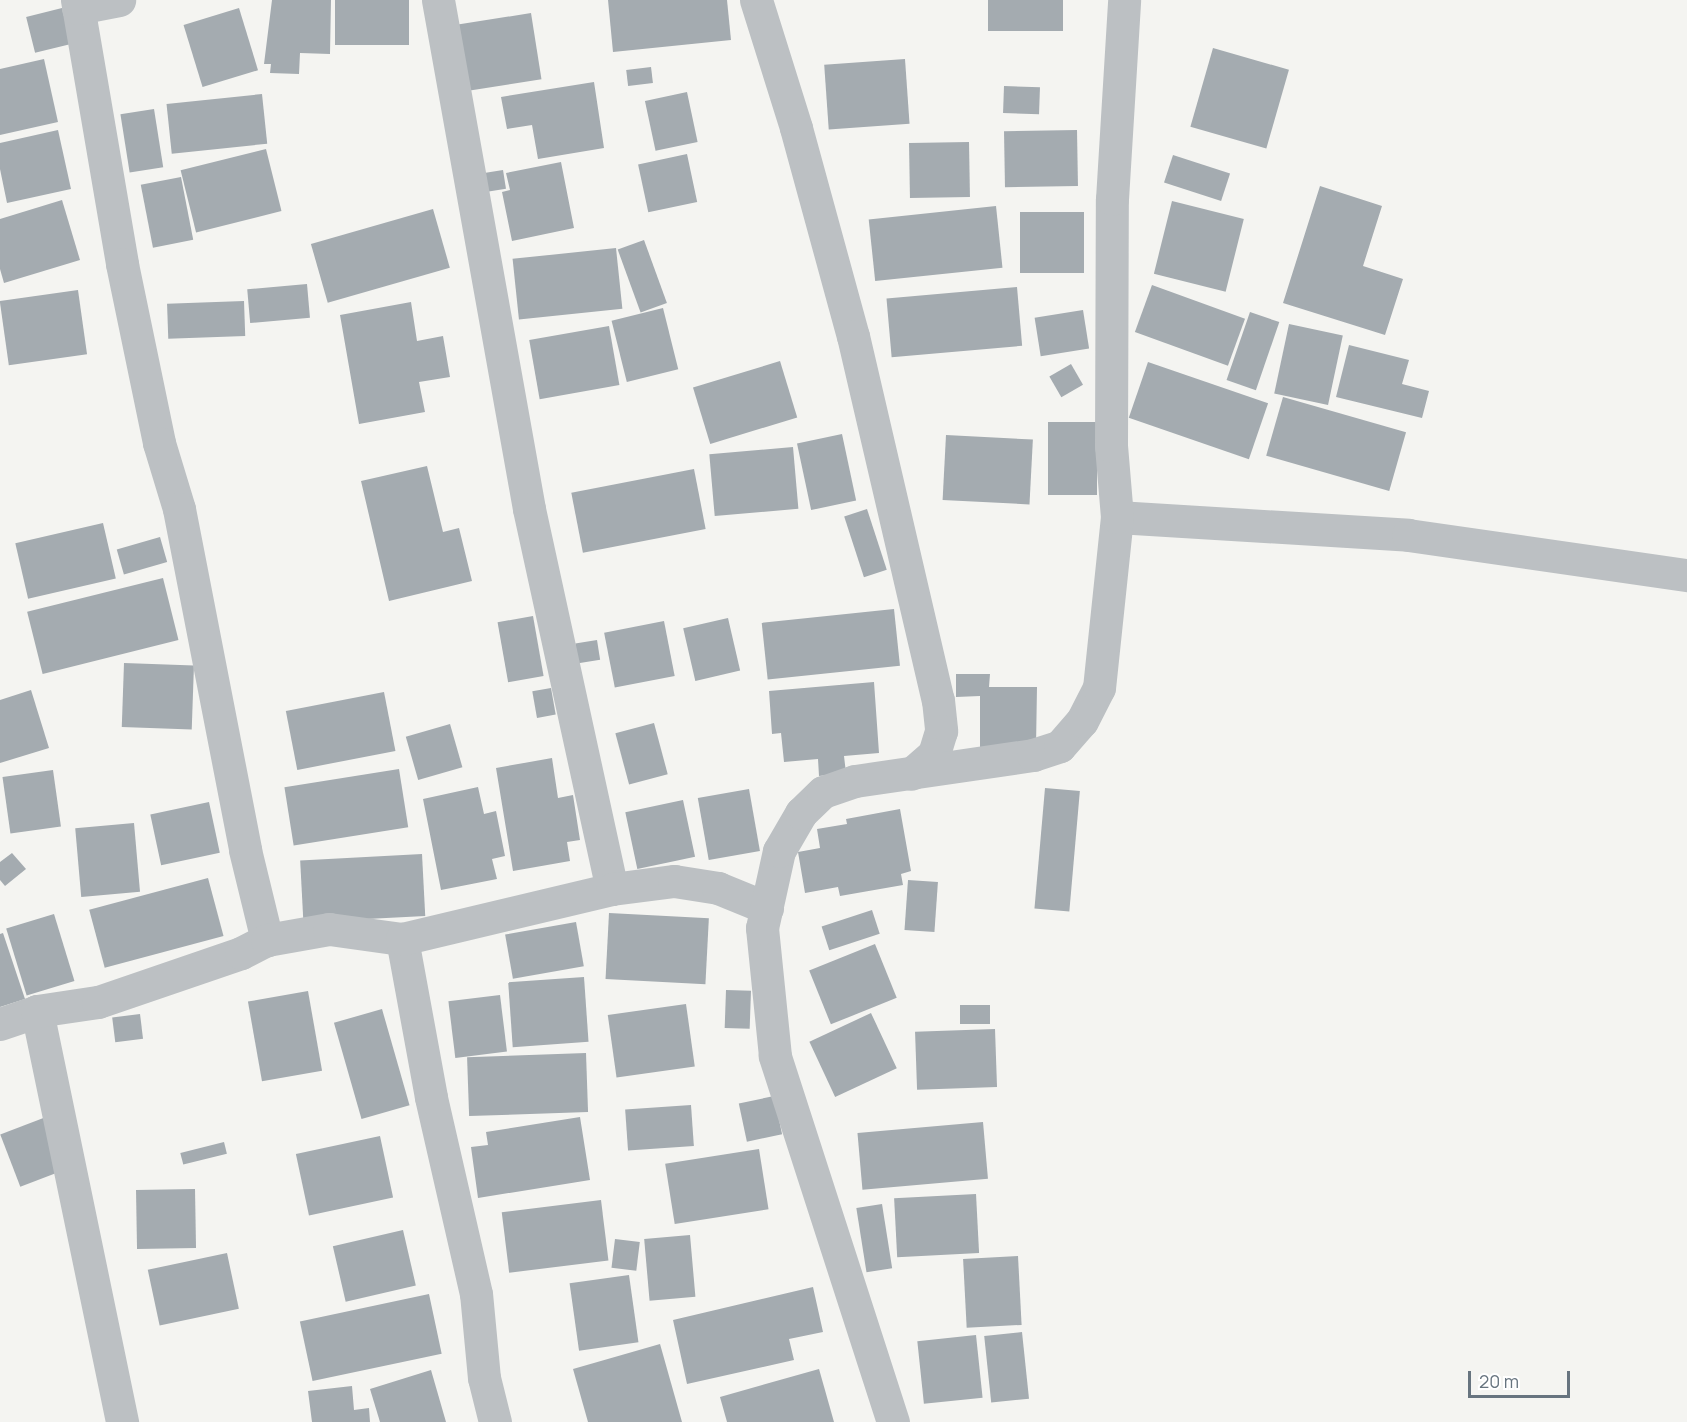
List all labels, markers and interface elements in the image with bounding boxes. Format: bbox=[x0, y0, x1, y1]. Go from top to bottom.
scale bar bbox=[1471, 1359, 1573, 1397]
text: 20 m bbox=[1479, 1369, 1519, 1393]

